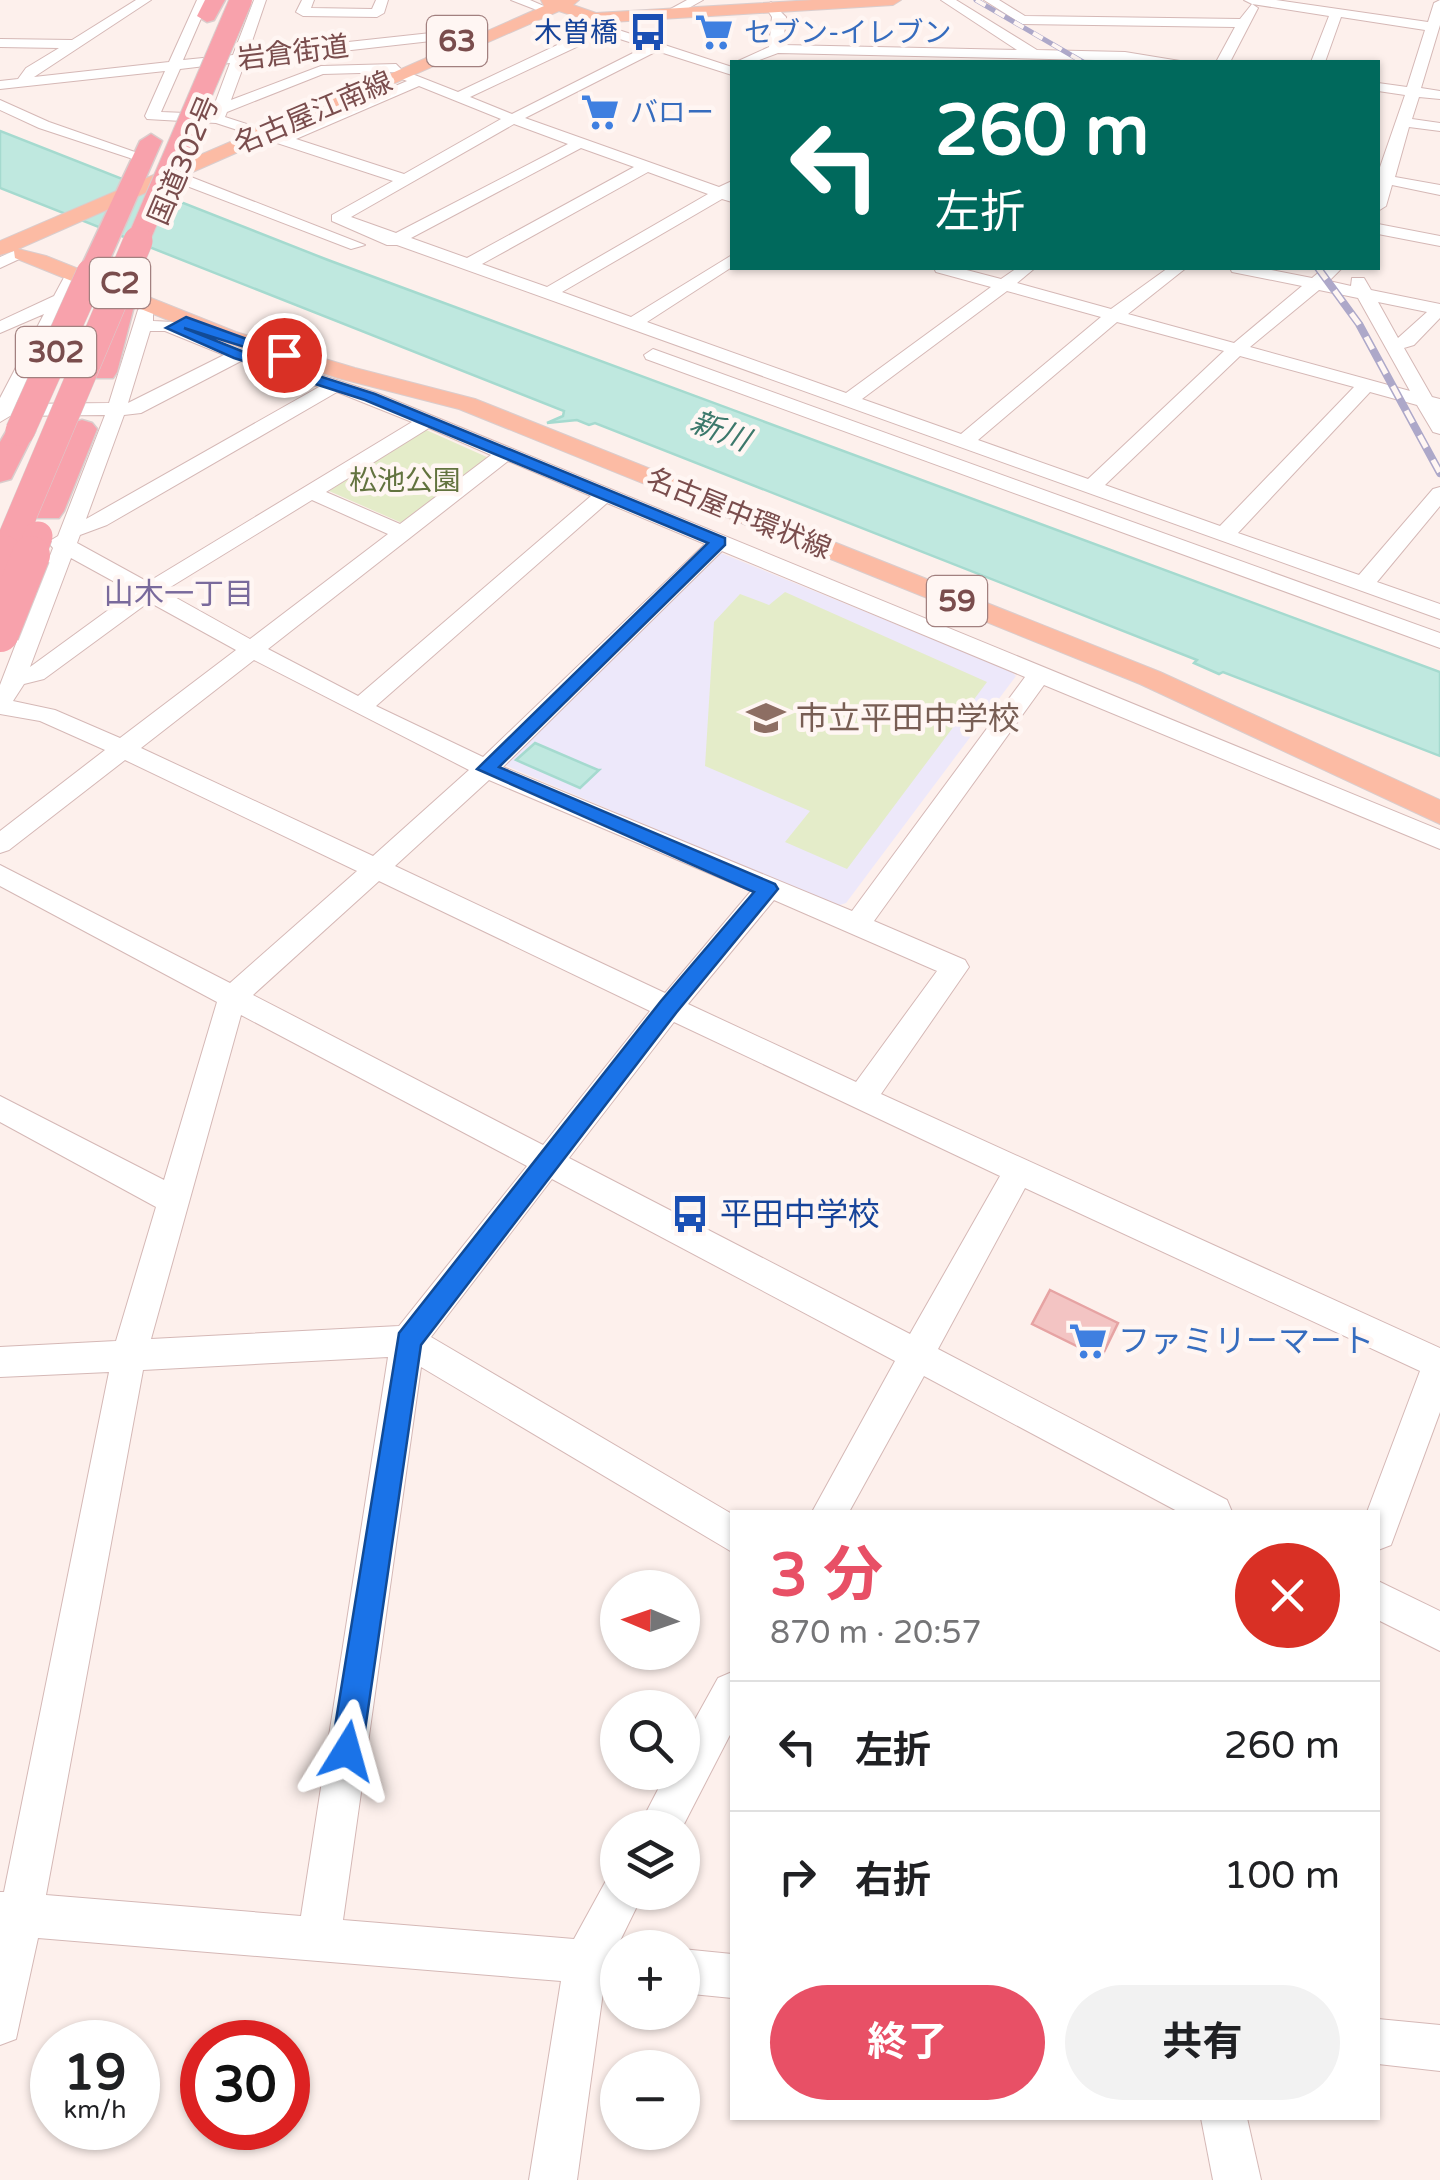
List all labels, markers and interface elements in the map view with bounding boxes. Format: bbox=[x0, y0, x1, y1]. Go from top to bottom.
bus stop icon: 木曽橋 bbox=[627, 11, 669, 53]
supermarket icon: セブン-イレブン bbox=[693, 11, 735, 53]
road number: 63 bbox=[427, 16, 487, 66]
place label: 木曽橋 bbox=[534, 16, 618, 50]
place label: セブン-イレブン bbox=[744, 16, 951, 50]
street label: 岩倉街道 bbox=[235, 29, 351, 77]
street label: 名古屋江南線 bbox=[229, 64, 397, 161]
text: 260 m bbox=[935, 90, 1149, 174]
street label: 国道302号 bbox=[142, 91, 226, 230]
supermarket icon: バロー bbox=[579, 91, 621, 133]
place label: バロー bbox=[630, 96, 714, 130]
icon: left bbox=[770, 100, 900, 230]
text: 左折 bbox=[935, 186, 1025, 240]
road number: C2 bbox=[90, 258, 150, 308]
pin bbox=[242, 313, 327, 398]
road number: 302 bbox=[16, 327, 96, 377]
icon: arrive bbox=[257, 328, 312, 383]
water label: 新川 bbox=[685, 403, 757, 461]
street label: 名古屋中環状線 bbox=[641, 461, 836, 566]
park label: 松池公園 bbox=[349, 464, 461, 498]
district label: 山木一丁目 bbox=[104, 576, 254, 613]
road number: 59 bbox=[927, 576, 987, 626]
school or university icon: 市立平田中学校 bbox=[745, 697, 787, 739]
place label: 市立平田中学校 bbox=[796, 700, 1020, 738]
bus stop icon: 平田中学校 bbox=[669, 1193, 711, 1235]
place label: 平田中学校 bbox=[720, 1196, 880, 1234]
supermarket icon: ファミリーマート bbox=[1067, 1320, 1109, 1362]
place label: ファミリーマート bbox=[1118, 1323, 1374, 1361]
text: 3 分 bbox=[770, 1540, 883, 1612]
button: close bbox=[1235, 1543, 1340, 1648]
north arrow bbox=[600, 1570, 700, 1670]
map controls bbox=[600, 1570, 700, 2150]
text: 870 m · 20:57 bbox=[770, 1614, 982, 1652]
button: search bbox=[600, 1690, 700, 1790]
position arrow bbox=[295, 1699, 399, 1803]
icon: left bbox=[770, 1719, 825, 1774]
text: 260 m bbox=[1224, 1723, 1340, 1769]
text: 左折 bbox=[855, 1728, 931, 1774]
button: layers bbox=[600, 1810, 700, 1910]
icon: right bbox=[770, 1849, 825, 1904]
text: 100 m bbox=[1224, 1853, 1340, 1899]
text: 右折 bbox=[855, 1858, 931, 1904]
button: + bbox=[600, 1930, 700, 2030]
button: 終了 bbox=[770, 1985, 1045, 2100]
button: 共有 bbox=[1065, 1985, 1340, 2100]
speed limit sign: 30 bbox=[180, 2020, 310, 2150]
text: 19 bbox=[64, 2043, 126, 2103]
button: − bbox=[600, 2050, 700, 2150]
text: km/h bbox=[64, 2095, 126, 2125]

